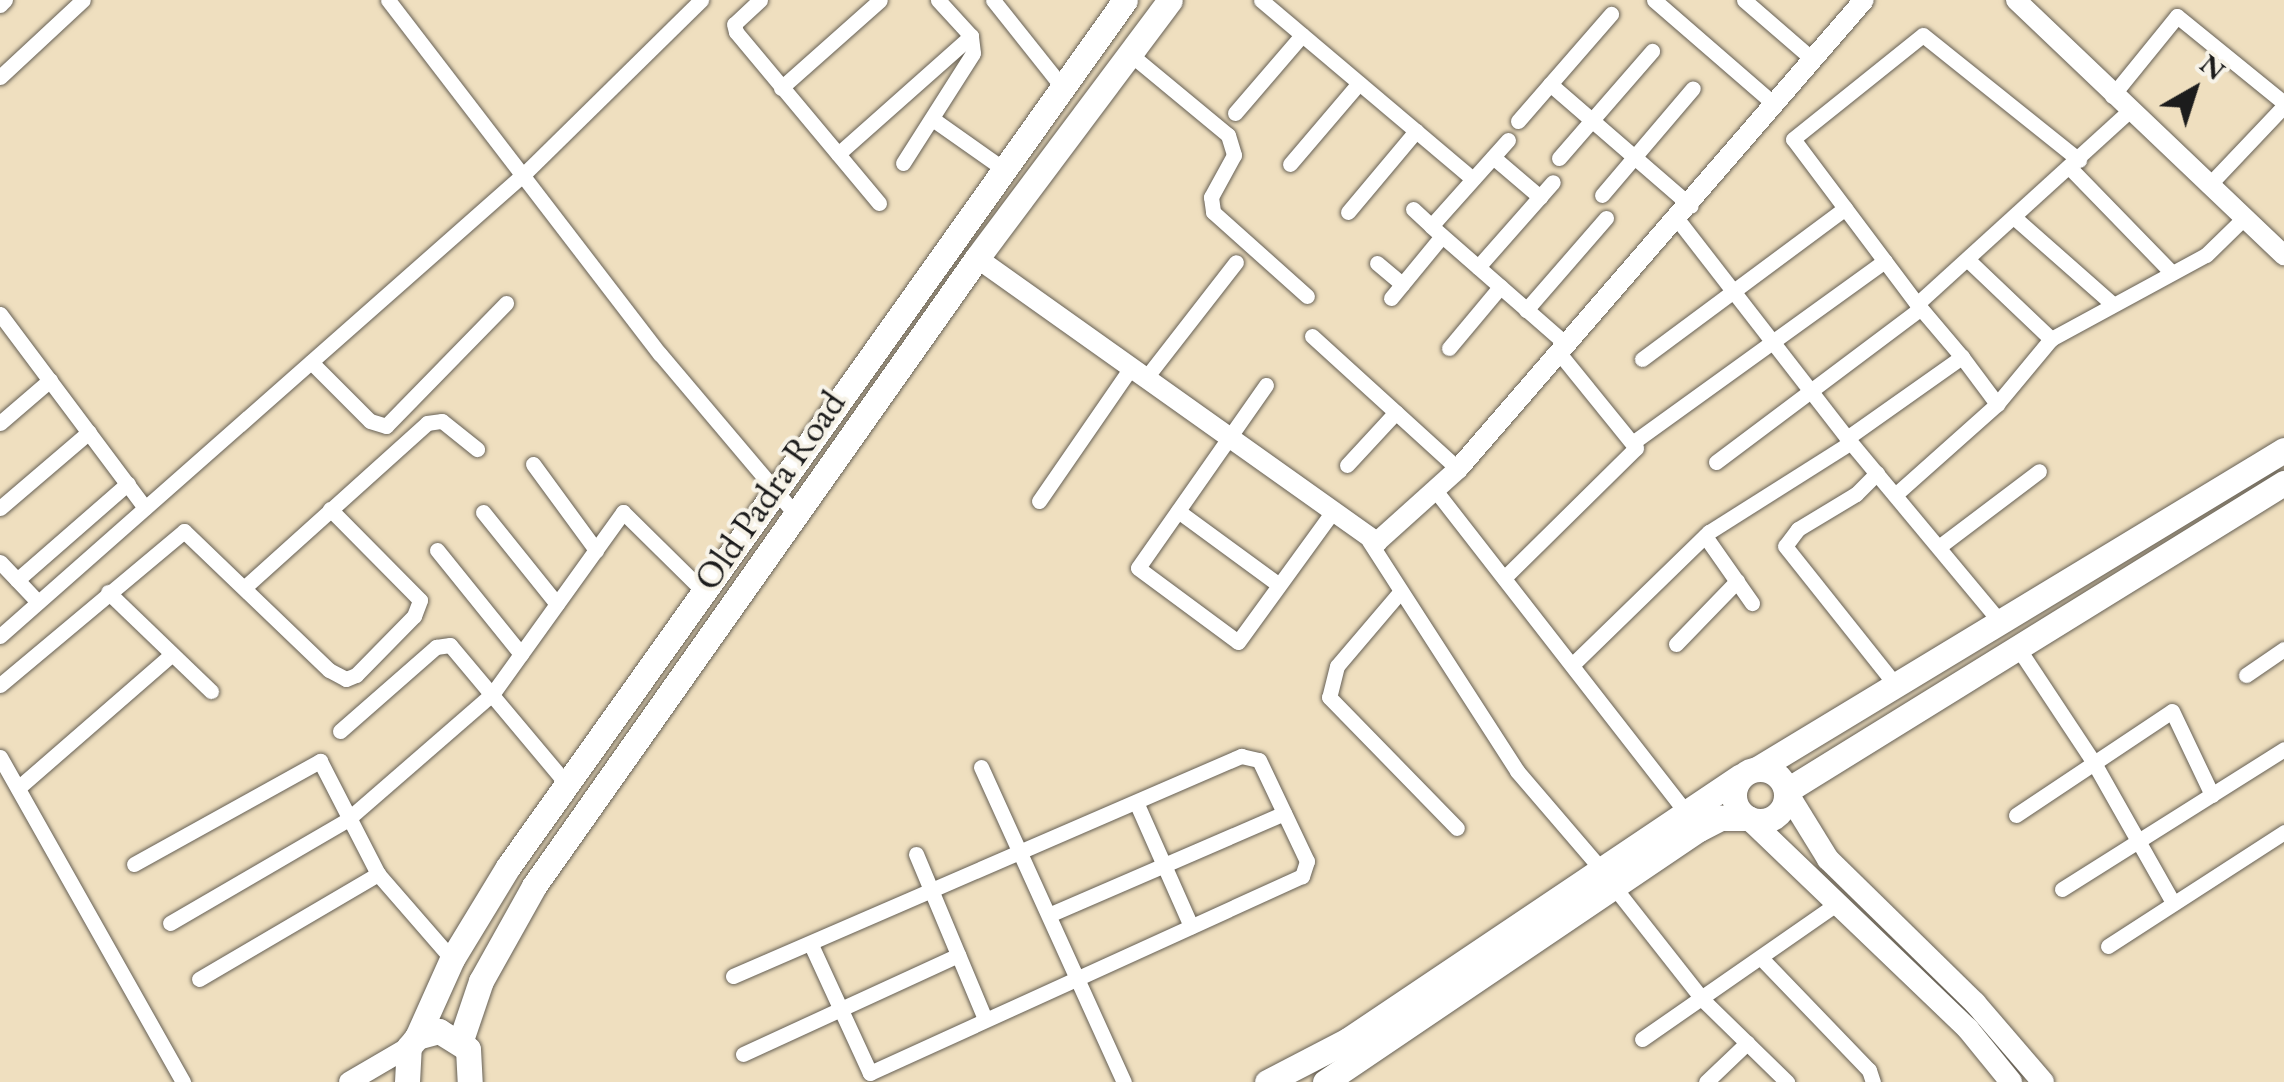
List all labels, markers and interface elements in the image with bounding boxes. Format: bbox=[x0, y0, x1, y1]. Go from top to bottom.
north arrow bbox=[2144, 40, 2244, 140]
text: N bbox=[2193, 46, 2233, 88]
street label: Old Padra Road bbox=[683, 381, 855, 599]

